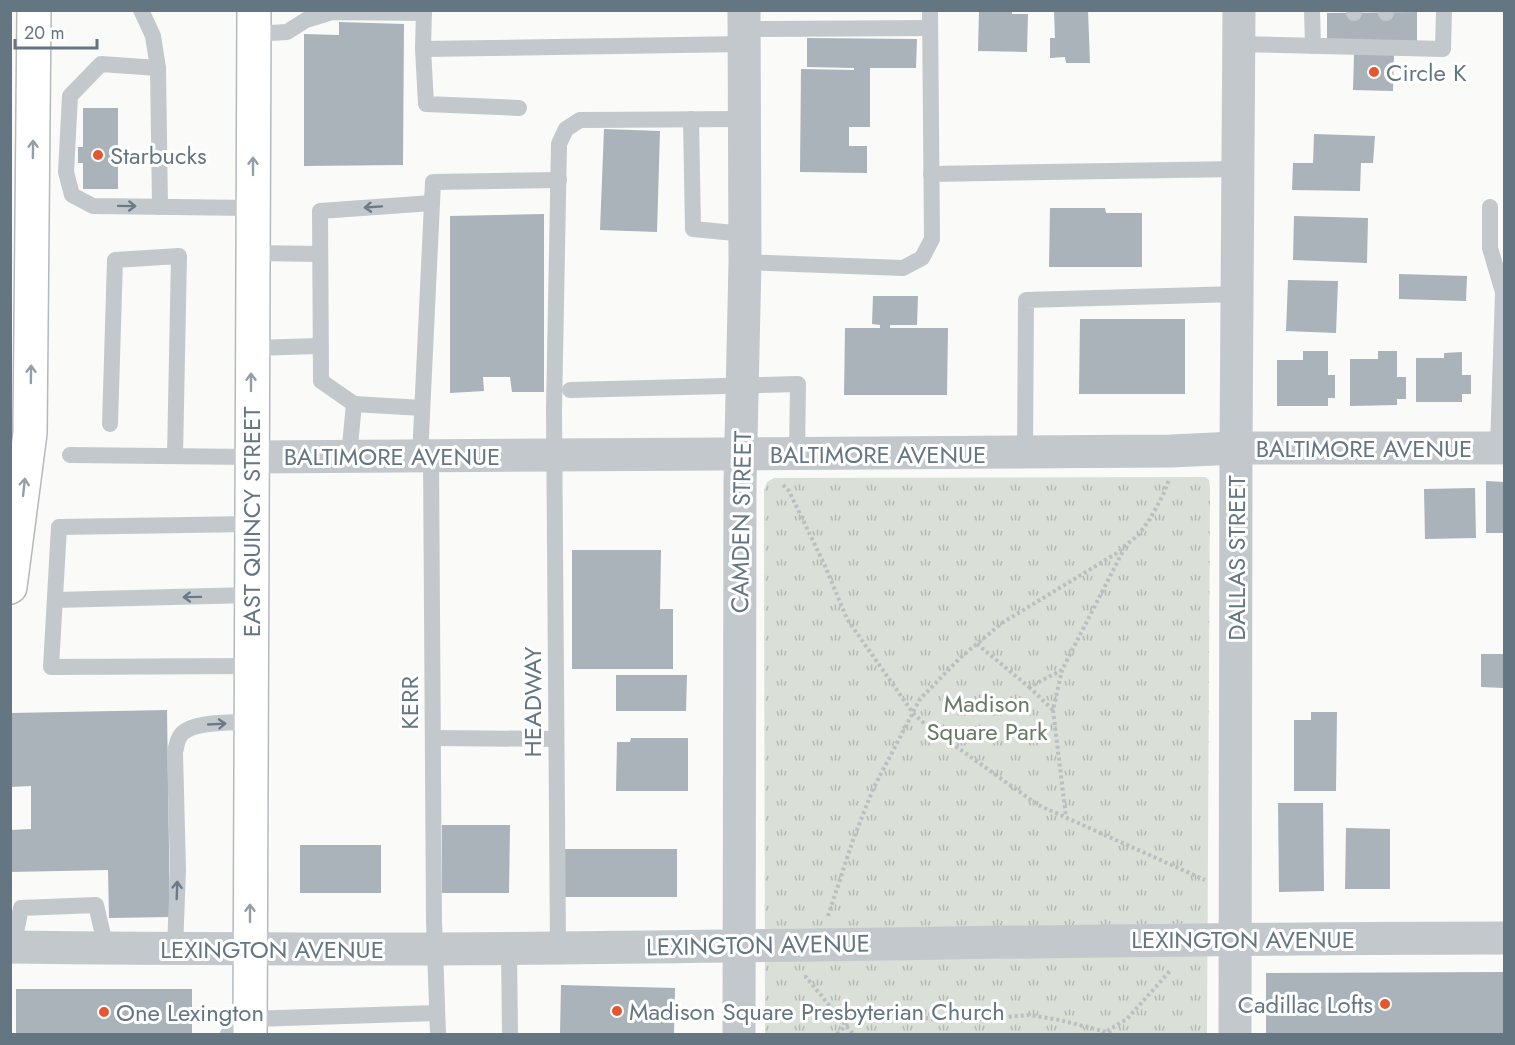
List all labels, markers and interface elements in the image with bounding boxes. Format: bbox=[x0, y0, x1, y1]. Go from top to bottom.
scale bar bbox=[15, 12, 98, 50]
text: 20 m bbox=[24, 20, 64, 46]
place label: Circle K bbox=[1386, 55, 1467, 90]
marker: Circle K bbox=[1367, 65, 1381, 79]
place label: Starbucks bbox=[110, 138, 207, 173]
one-way arrow bbox=[27, 139, 38, 159]
marker: Starbucks bbox=[91, 148, 105, 162]
one-way arrow bbox=[247, 157, 259, 177]
one-way arrow bbox=[116, 200, 136, 212]
one-way arrow bbox=[364, 202, 384, 213]
one-way arrow bbox=[25, 365, 36, 385]
one-way arrow bbox=[245, 373, 257, 393]
street label: EAST QUINCY STREET bbox=[234, 407, 269, 637]
street label: CAMDEN STREET bbox=[722, 431, 760, 613]
street label: BALTIMORE AVENUE bbox=[1256, 431, 1472, 466]
street label: BALTIMORE AVENUE bbox=[770, 437, 986, 472]
street label: BALTIMORE AVENUE bbox=[284, 439, 500, 474]
street label: DALLAS STREET bbox=[1219, 475, 1254, 641]
one-way arrow bbox=[19, 478, 30, 498]
one-way arrow bbox=[183, 591, 203, 602]
street label: HEADWAY bbox=[515, 646, 550, 757]
street label: KERR bbox=[392, 676, 427, 730]
park label: Madison Square Park bbox=[926, 686, 1048, 749]
one-way arrow bbox=[206, 718, 226, 729]
one-way arrow bbox=[171, 881, 183, 901]
one-way arrow bbox=[244, 904, 256, 924]
street label: LEXINGTON AVENUE bbox=[1131, 922, 1355, 957]
street label: LEXINGTON AVENUE bbox=[646, 926, 870, 964]
street label: LEXINGTON AVENUE bbox=[160, 932, 384, 967]
place label: Cadillac Lofts bbox=[1238, 987, 1373, 1022]
place label: Madison Square Presbyterian Church bbox=[629, 994, 1005, 1029]
place label: One Lexington bbox=[116, 995, 264, 1030]
marker: Cadillac Lofts bbox=[1378, 997, 1392, 1011]
marker: Madison Square Presbyterian Church bbox=[610, 1004, 624, 1018]
marker: One Lexington bbox=[97, 1005, 111, 1019]

